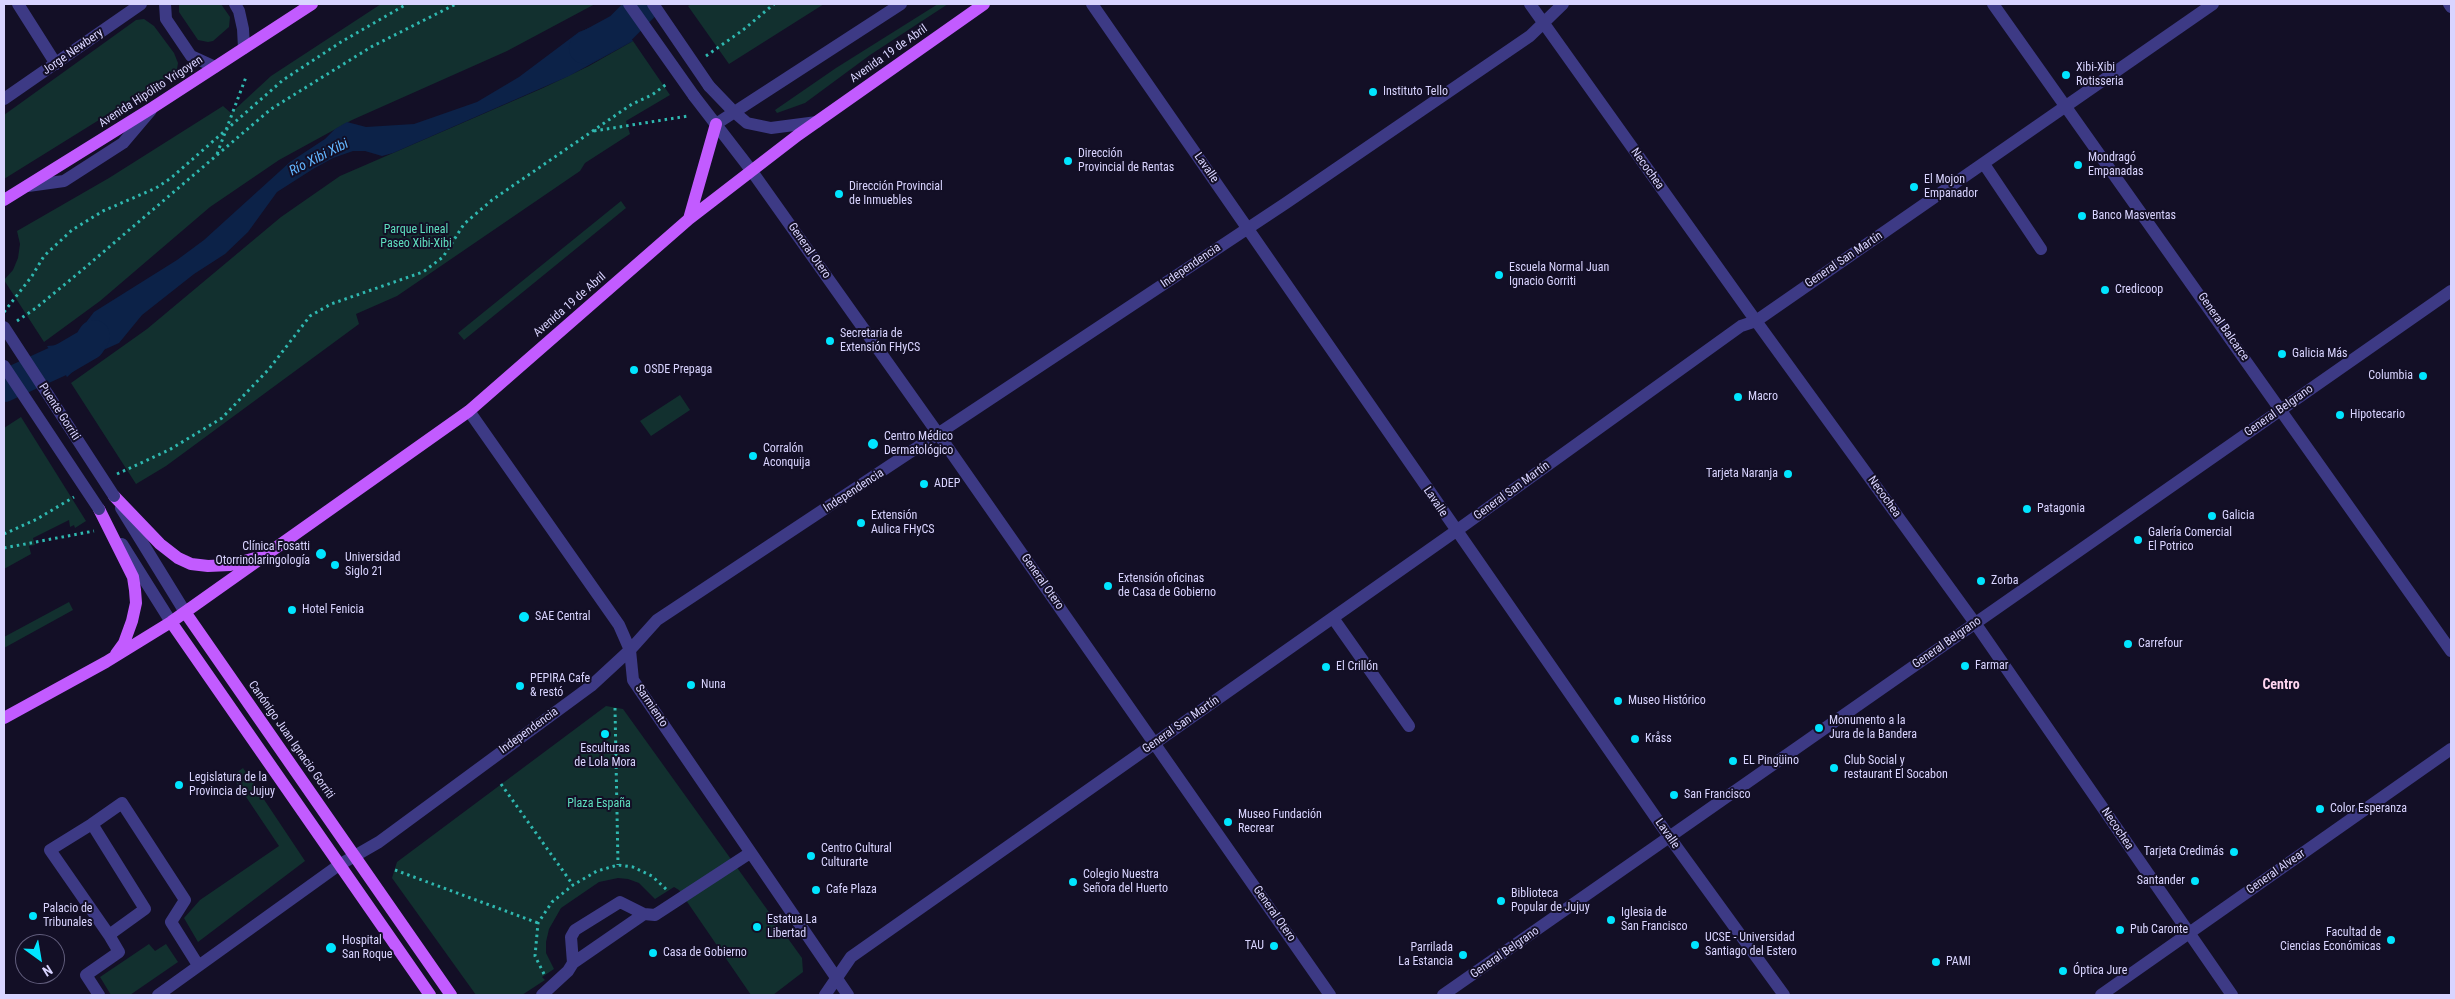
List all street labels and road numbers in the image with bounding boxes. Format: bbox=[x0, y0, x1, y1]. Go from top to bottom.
street label: Avenida 19 de Abril bbox=[847, 22, 931, 86]
street label: Jorge Newbery bbox=[40, 26, 106, 78]
street label: Avenida Hipólito Yrigoyen bbox=[96, 53, 206, 131]
street label: Necochea bbox=[1627, 146, 1667, 192]
street label: Lavalle bbox=[1191, 150, 1221, 186]
street label: General Otero bbox=[785, 220, 833, 282]
street label: General San Martín bbox=[1803, 229, 1885, 291]
street label: Independencia bbox=[1158, 241, 1224, 291]
street label: Avenida 19 de Abril bbox=[531, 270, 609, 340]
street label: General Balcarce bbox=[2194, 290, 2252, 364]
street label: Puente Gorriti bbox=[35, 381, 83, 443]
street label: General Belgrano bbox=[2242, 382, 2316, 440]
street label: General San Martín bbox=[1471, 459, 1553, 523]
street label: Independencia bbox=[821, 466, 887, 516]
street label: Necochea bbox=[1864, 474, 1904, 520]
street label: Lavalle bbox=[1420, 484, 1450, 520]
street label: General Otero bbox=[1018, 551, 1066, 613]
street label: General Belgrano bbox=[1910, 614, 1984, 672]
street label: Canónigo Juan Ignacio Gorriti bbox=[245, 678, 337, 802]
street label: Sarmiento bbox=[632, 682, 670, 730]
street label: General San Martín bbox=[1140, 693, 1222, 757]
street label: Independencia bbox=[497, 705, 561, 757]
street label: Necochea bbox=[2098, 805, 2136, 853]
street label: Lavalle bbox=[1652, 816, 1682, 852]
street label: General Alvear bbox=[2244, 846, 2308, 898]
street label: General Otero bbox=[1250, 883, 1298, 945]
street label: General Belgrano bbox=[1468, 924, 1542, 982]

